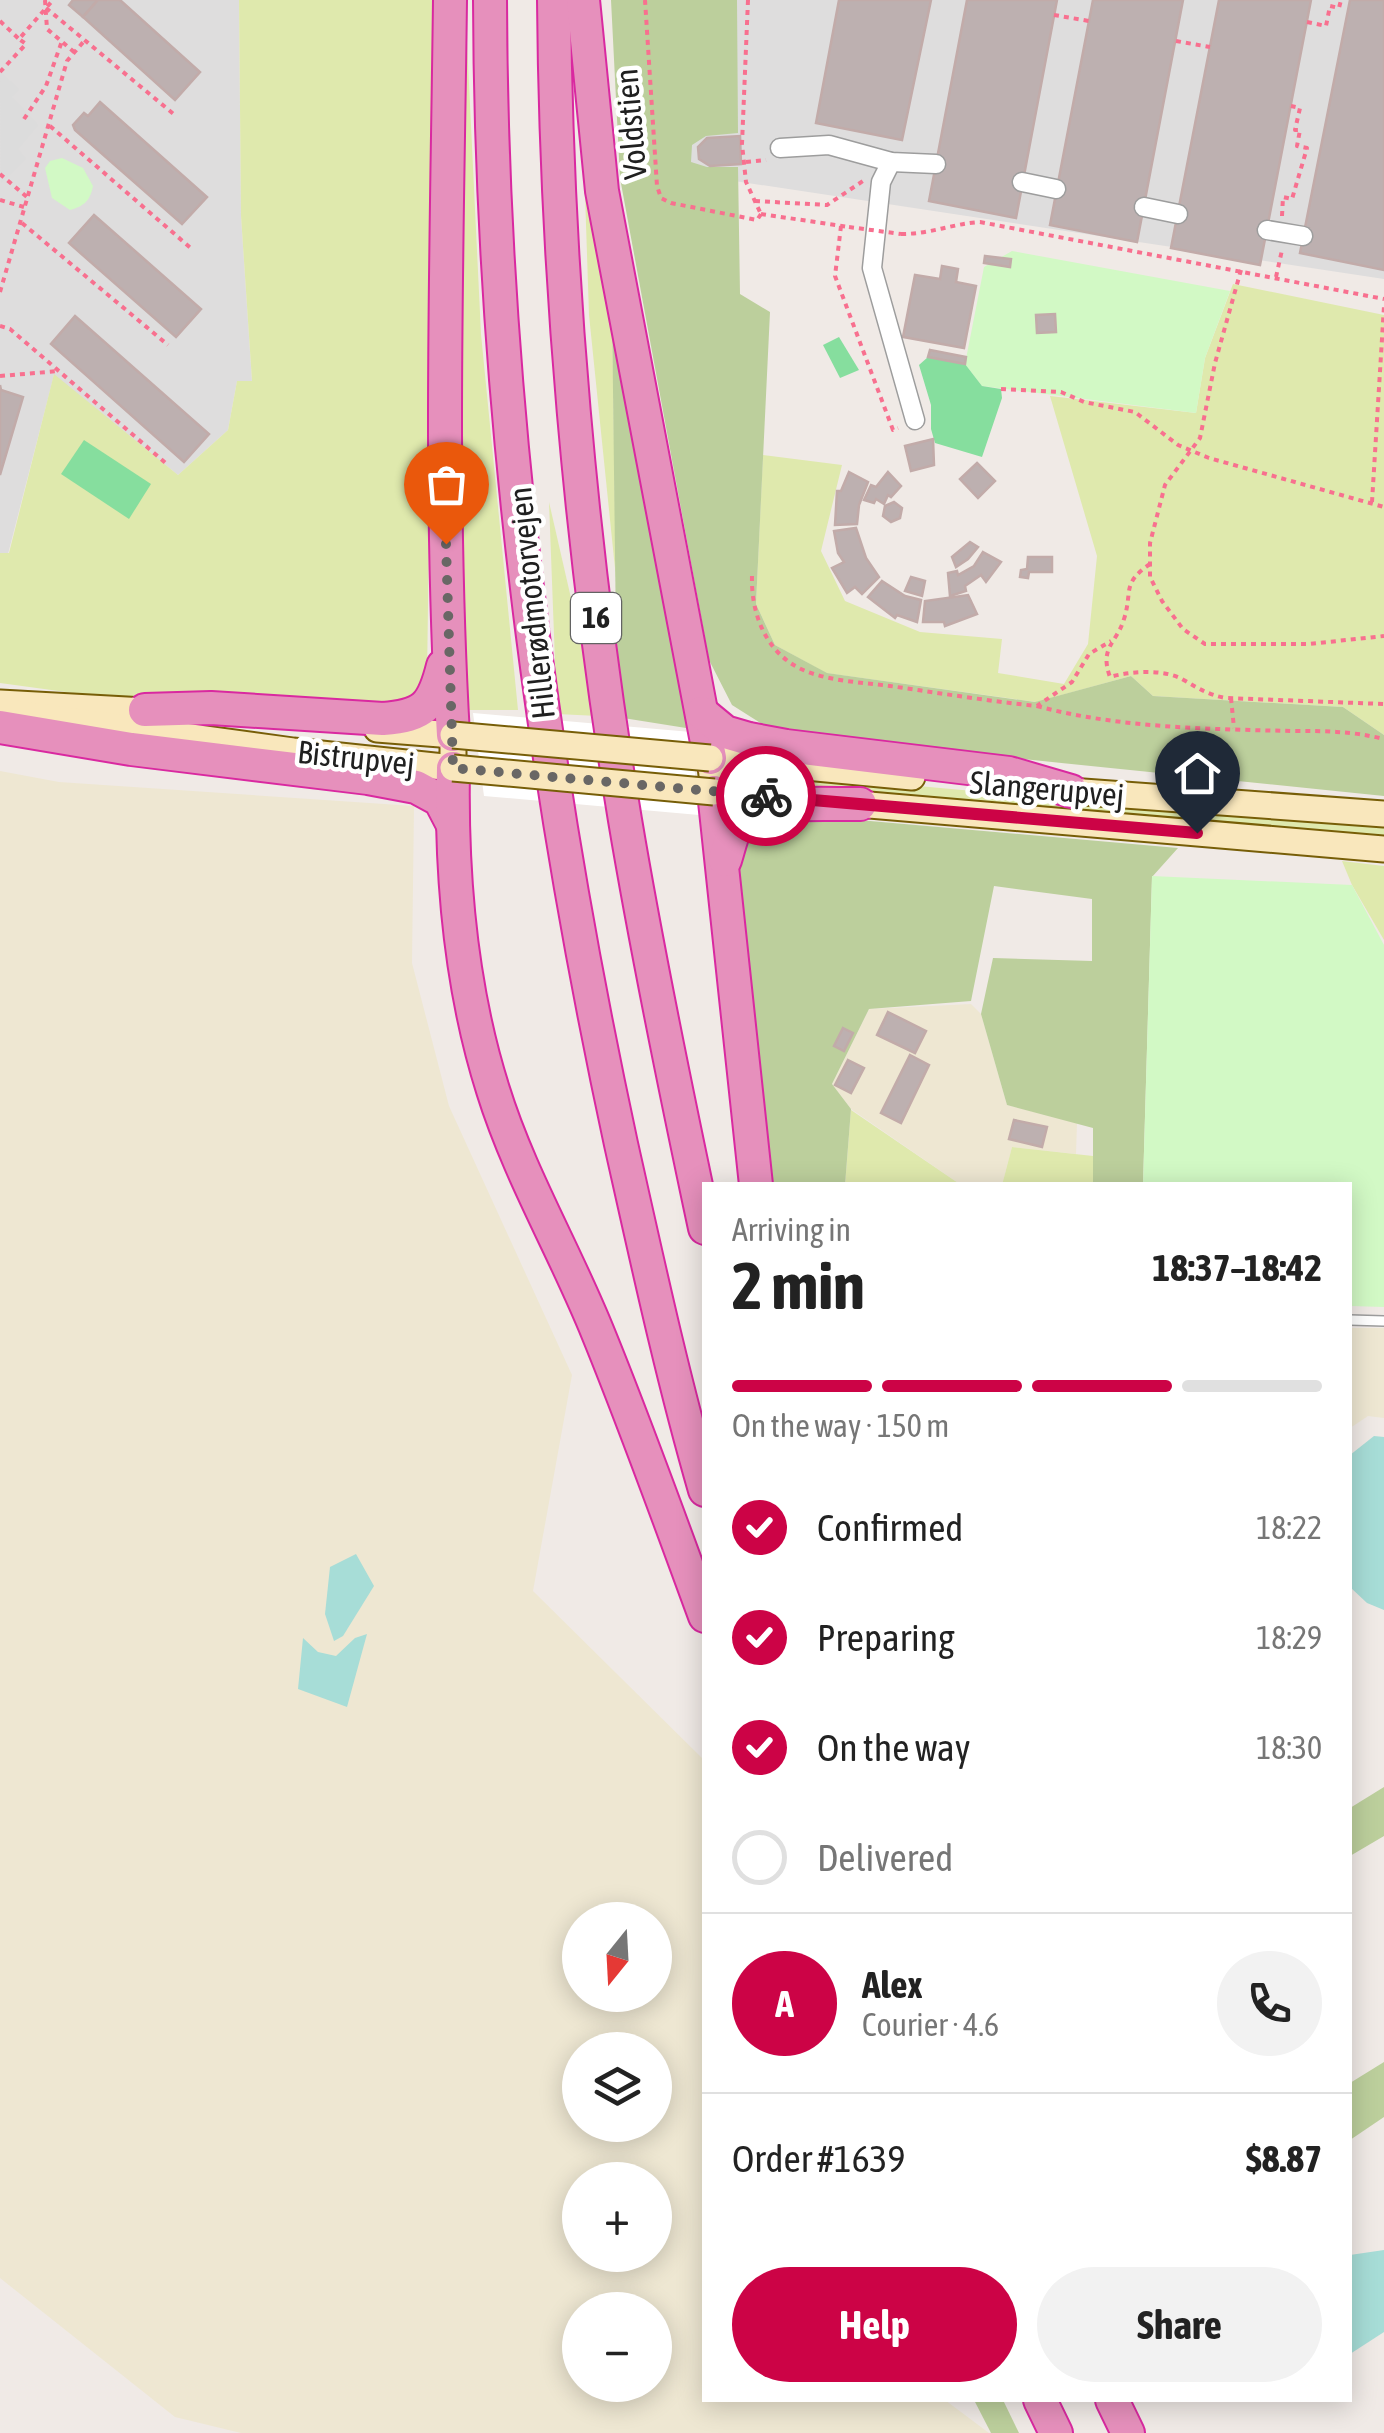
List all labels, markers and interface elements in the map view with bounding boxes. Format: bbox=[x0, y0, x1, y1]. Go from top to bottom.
street label: Voldstien bbox=[607, 67, 654, 181]
pin bbox=[404, 442, 489, 545]
icon: bag bbox=[419, 457, 474, 512]
street label: Hillerødmotorvejen bbox=[501, 485, 562, 721]
road number: 16 bbox=[571, 593, 621, 643]
pin bbox=[1155, 731, 1240, 834]
street label: Bistrupvej bbox=[296, 733, 416, 782]
courier bbox=[716, 746, 816, 846]
icon: home bbox=[1170, 746, 1225, 801]
street label: Slangerupvej bbox=[968, 763, 1126, 814]
icon: bike bbox=[739, 769, 794, 824]
text: Arriving in bbox=[732, 1211, 851, 1248]
text: 18:37–18:42 bbox=[1152, 1246, 1322, 1289]
text: 2 min bbox=[732, 1248, 865, 1323]
text: On the way · 150 m bbox=[732, 1407, 949, 1444]
icon: check bbox=[732, 1500, 787, 1555]
text: Confirmed bbox=[817, 1506, 963, 1549]
text: 18:22 bbox=[1256, 1509, 1322, 1546]
icon: check bbox=[732, 1610, 787, 1665]
text: Preparing bbox=[817, 1616, 955, 1659]
text: 18:29 bbox=[1256, 1619, 1322, 1656]
icon: check bbox=[732, 1720, 787, 1775]
text: On the way bbox=[817, 1726, 970, 1769]
text: 18:30 bbox=[1256, 1729, 1322, 1766]
text: Delivered bbox=[817, 1836, 953, 1879]
north arrow bbox=[562, 1902, 672, 2012]
map controls bbox=[562, 1902, 672, 2402]
button: phone bbox=[1217, 1951, 1322, 2056]
text: Alex bbox=[862, 1963, 923, 2006]
text: A bbox=[775, 1982, 794, 2025]
text: Courier · 4.6 bbox=[862, 2006, 999, 2043]
button: layers bbox=[562, 2032, 672, 2142]
text: Order #1639 bbox=[732, 2137, 905, 2180]
text: $8.87 bbox=[1246, 2137, 1322, 2180]
button: + bbox=[562, 2162, 672, 2272]
button: Help bbox=[732, 2267, 1017, 2382]
button: Share bbox=[1037, 2267, 1322, 2382]
button: − bbox=[562, 2292, 672, 2402]

